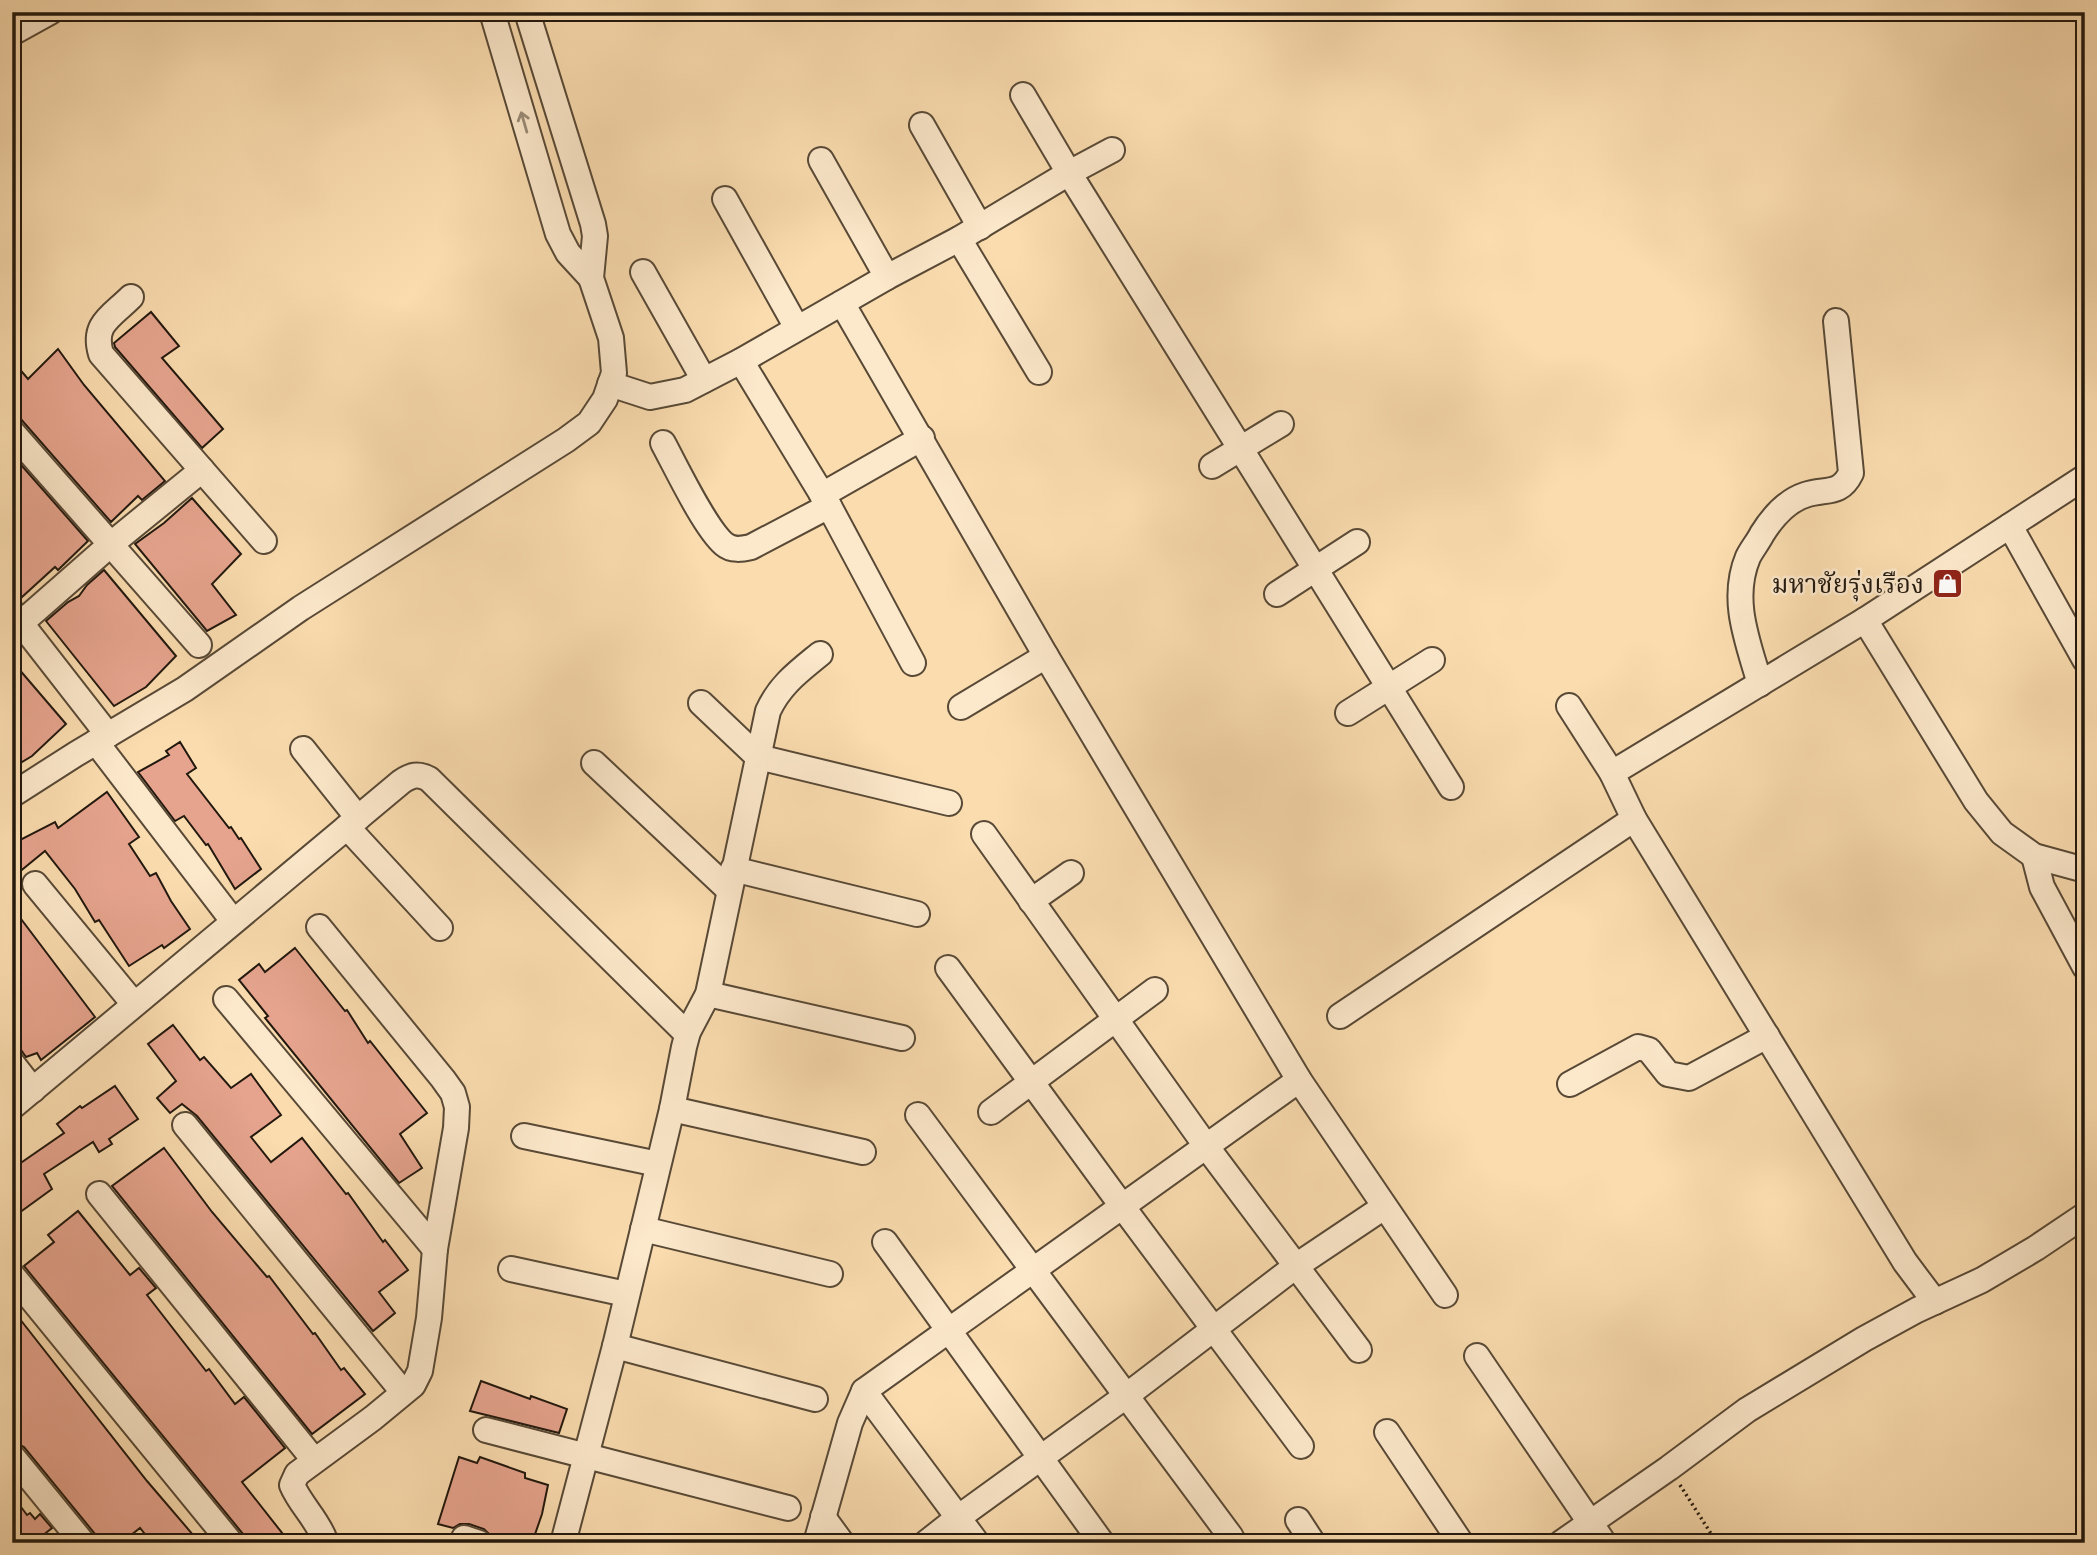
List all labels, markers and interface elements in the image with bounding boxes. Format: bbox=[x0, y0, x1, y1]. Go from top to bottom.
one-way arrow bbox=[516, 111, 529, 133]
place label: มหาชัยรุ่งเรือง bbox=[1771, 564, 1924, 603]
shop icon: มหาชัยรุ่งเรือง bbox=[1930, 567, 1964, 601]

